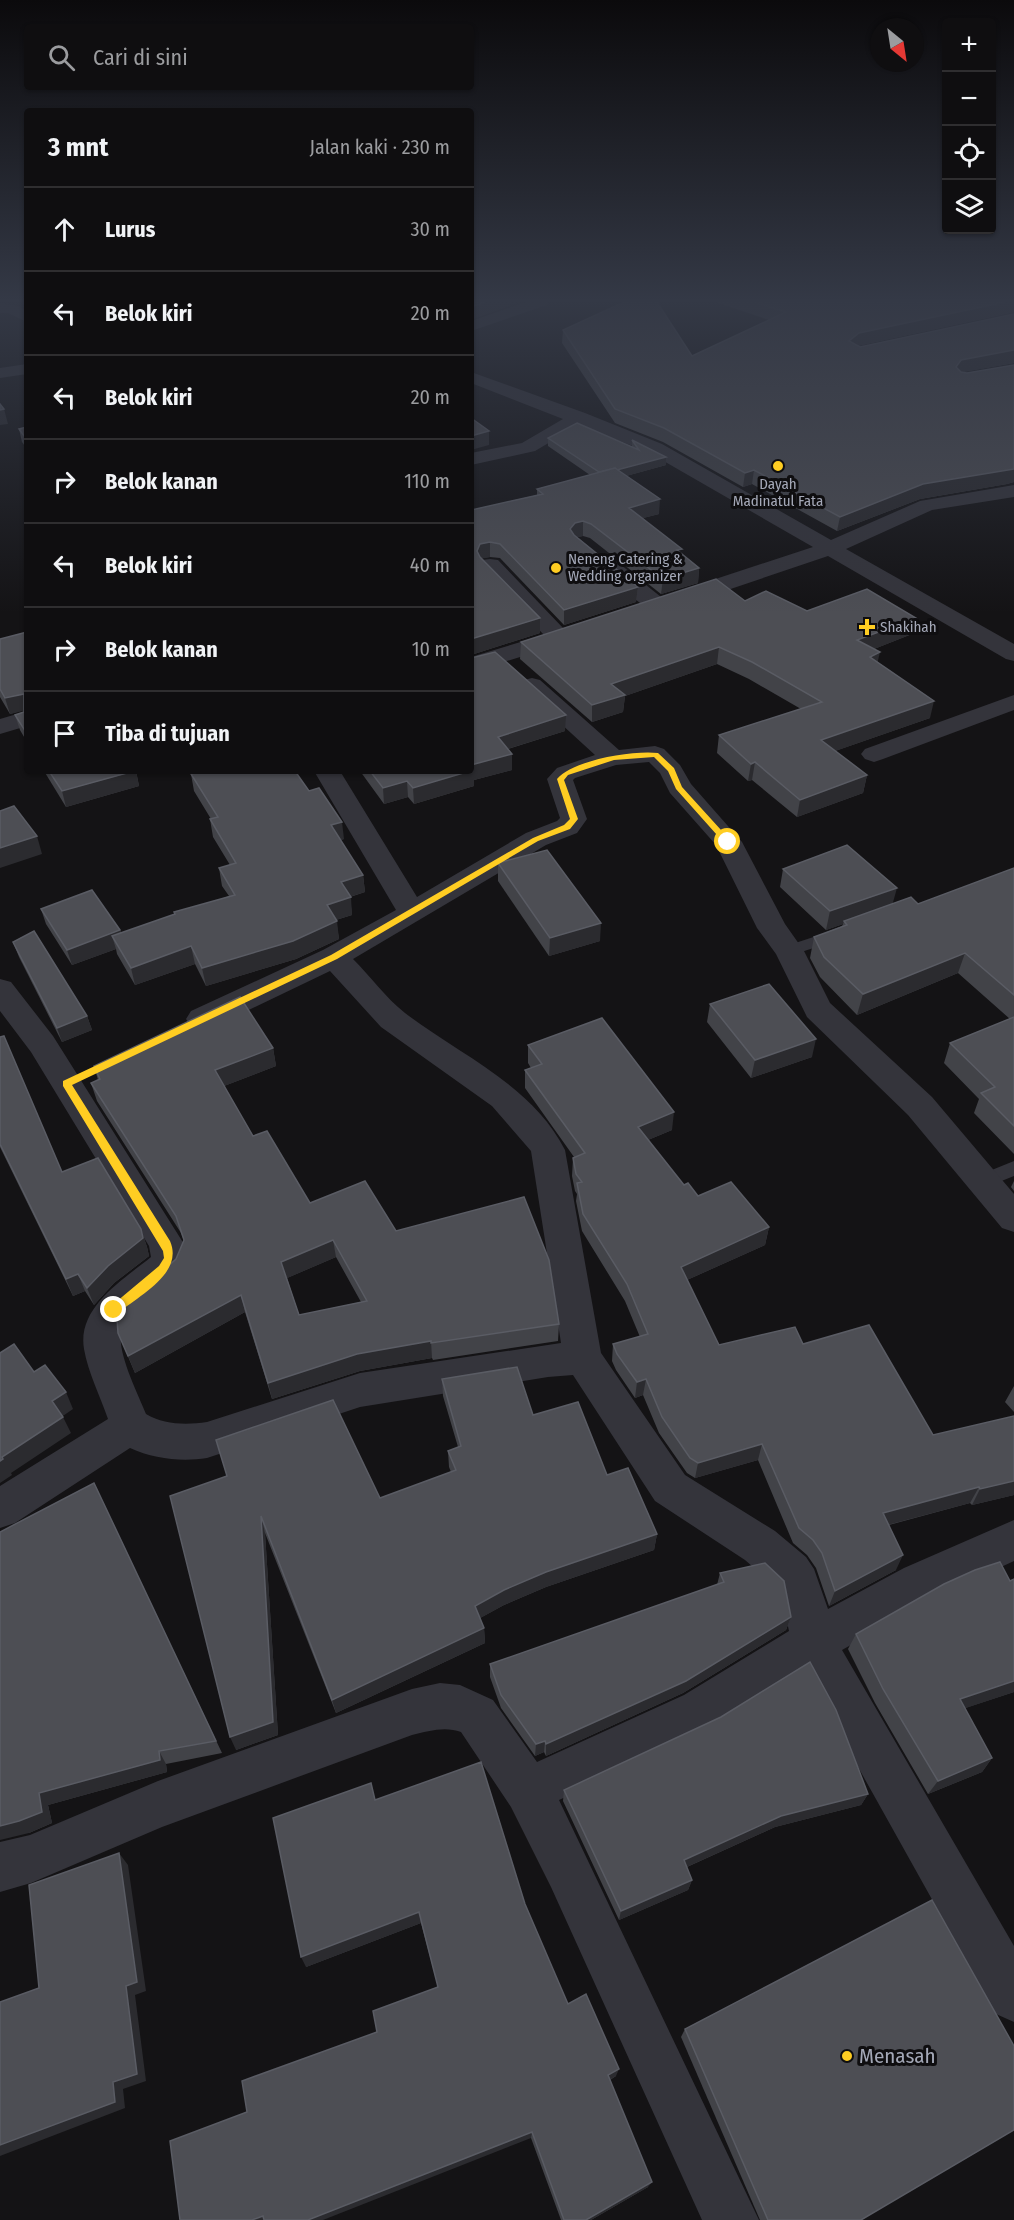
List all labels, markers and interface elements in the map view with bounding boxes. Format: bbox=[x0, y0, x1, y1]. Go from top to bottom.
north arrow bbox=[870, 18, 924, 72]
map controls bbox=[942, 18, 996, 234]
button: + bbox=[942, 18, 996, 72]
search box bbox=[24, 24, 474, 90]
icon: search bbox=[45, 41, 78, 74]
text: Cari di sini bbox=[93, 44, 188, 71]
button: − bbox=[942, 72, 996, 126]
button: locate bbox=[942, 126, 996, 180]
text: 3 mnt bbox=[48, 132, 108, 163]
text: Jalan kaki · 230 m bbox=[310, 135, 450, 159]
button: layers bbox=[942, 180, 996, 234]
icon: ahead bbox=[48, 213, 81, 246]
text: Lurus bbox=[105, 216, 155, 243]
text: 30 m bbox=[410, 217, 450, 241]
icon: left bbox=[48, 297, 81, 330]
text: Belok kiri bbox=[105, 300, 193, 327]
text: 20 m bbox=[411, 301, 450, 325]
icon: left bbox=[48, 381, 81, 414]
text: Belok kiri bbox=[105, 384, 193, 411]
text: 20 m bbox=[411, 385, 450, 409]
marker: Dayah Madinatul Fata bbox=[771, 459, 785, 473]
icon: right bbox=[48, 465, 81, 498]
text: Belok kanan bbox=[105, 468, 218, 495]
text: 110 m bbox=[404, 469, 450, 493]
place label: Dayah Madinatul Fata bbox=[733, 475, 823, 510]
icon: left bbox=[48, 549, 81, 582]
place label: Neneng Catering & Wedding organizer bbox=[568, 550, 683, 585]
text: Belok kiri bbox=[105, 552, 193, 579]
text: 40 m bbox=[410, 553, 450, 577]
marker: Neneng Catering & Wedding organizer bbox=[549, 561, 563, 575]
marker: Shakihah bbox=[858, 618, 876, 636]
place label: Shakihah bbox=[880, 618, 937, 636]
icon: right bbox=[48, 633, 81, 666]
text: Belok kanan bbox=[105, 636, 218, 663]
text: 10 m bbox=[412, 637, 450, 661]
icon: arrive bbox=[48, 717, 81, 750]
text: Tiba di tujuan bbox=[105, 720, 230, 747]
route start bbox=[714, 828, 740, 854]
route end bbox=[100, 1296, 126, 1322]
place label: Menasah bbox=[859, 2043, 936, 2069]
marker: Menasah bbox=[840, 2049, 854, 2063]

